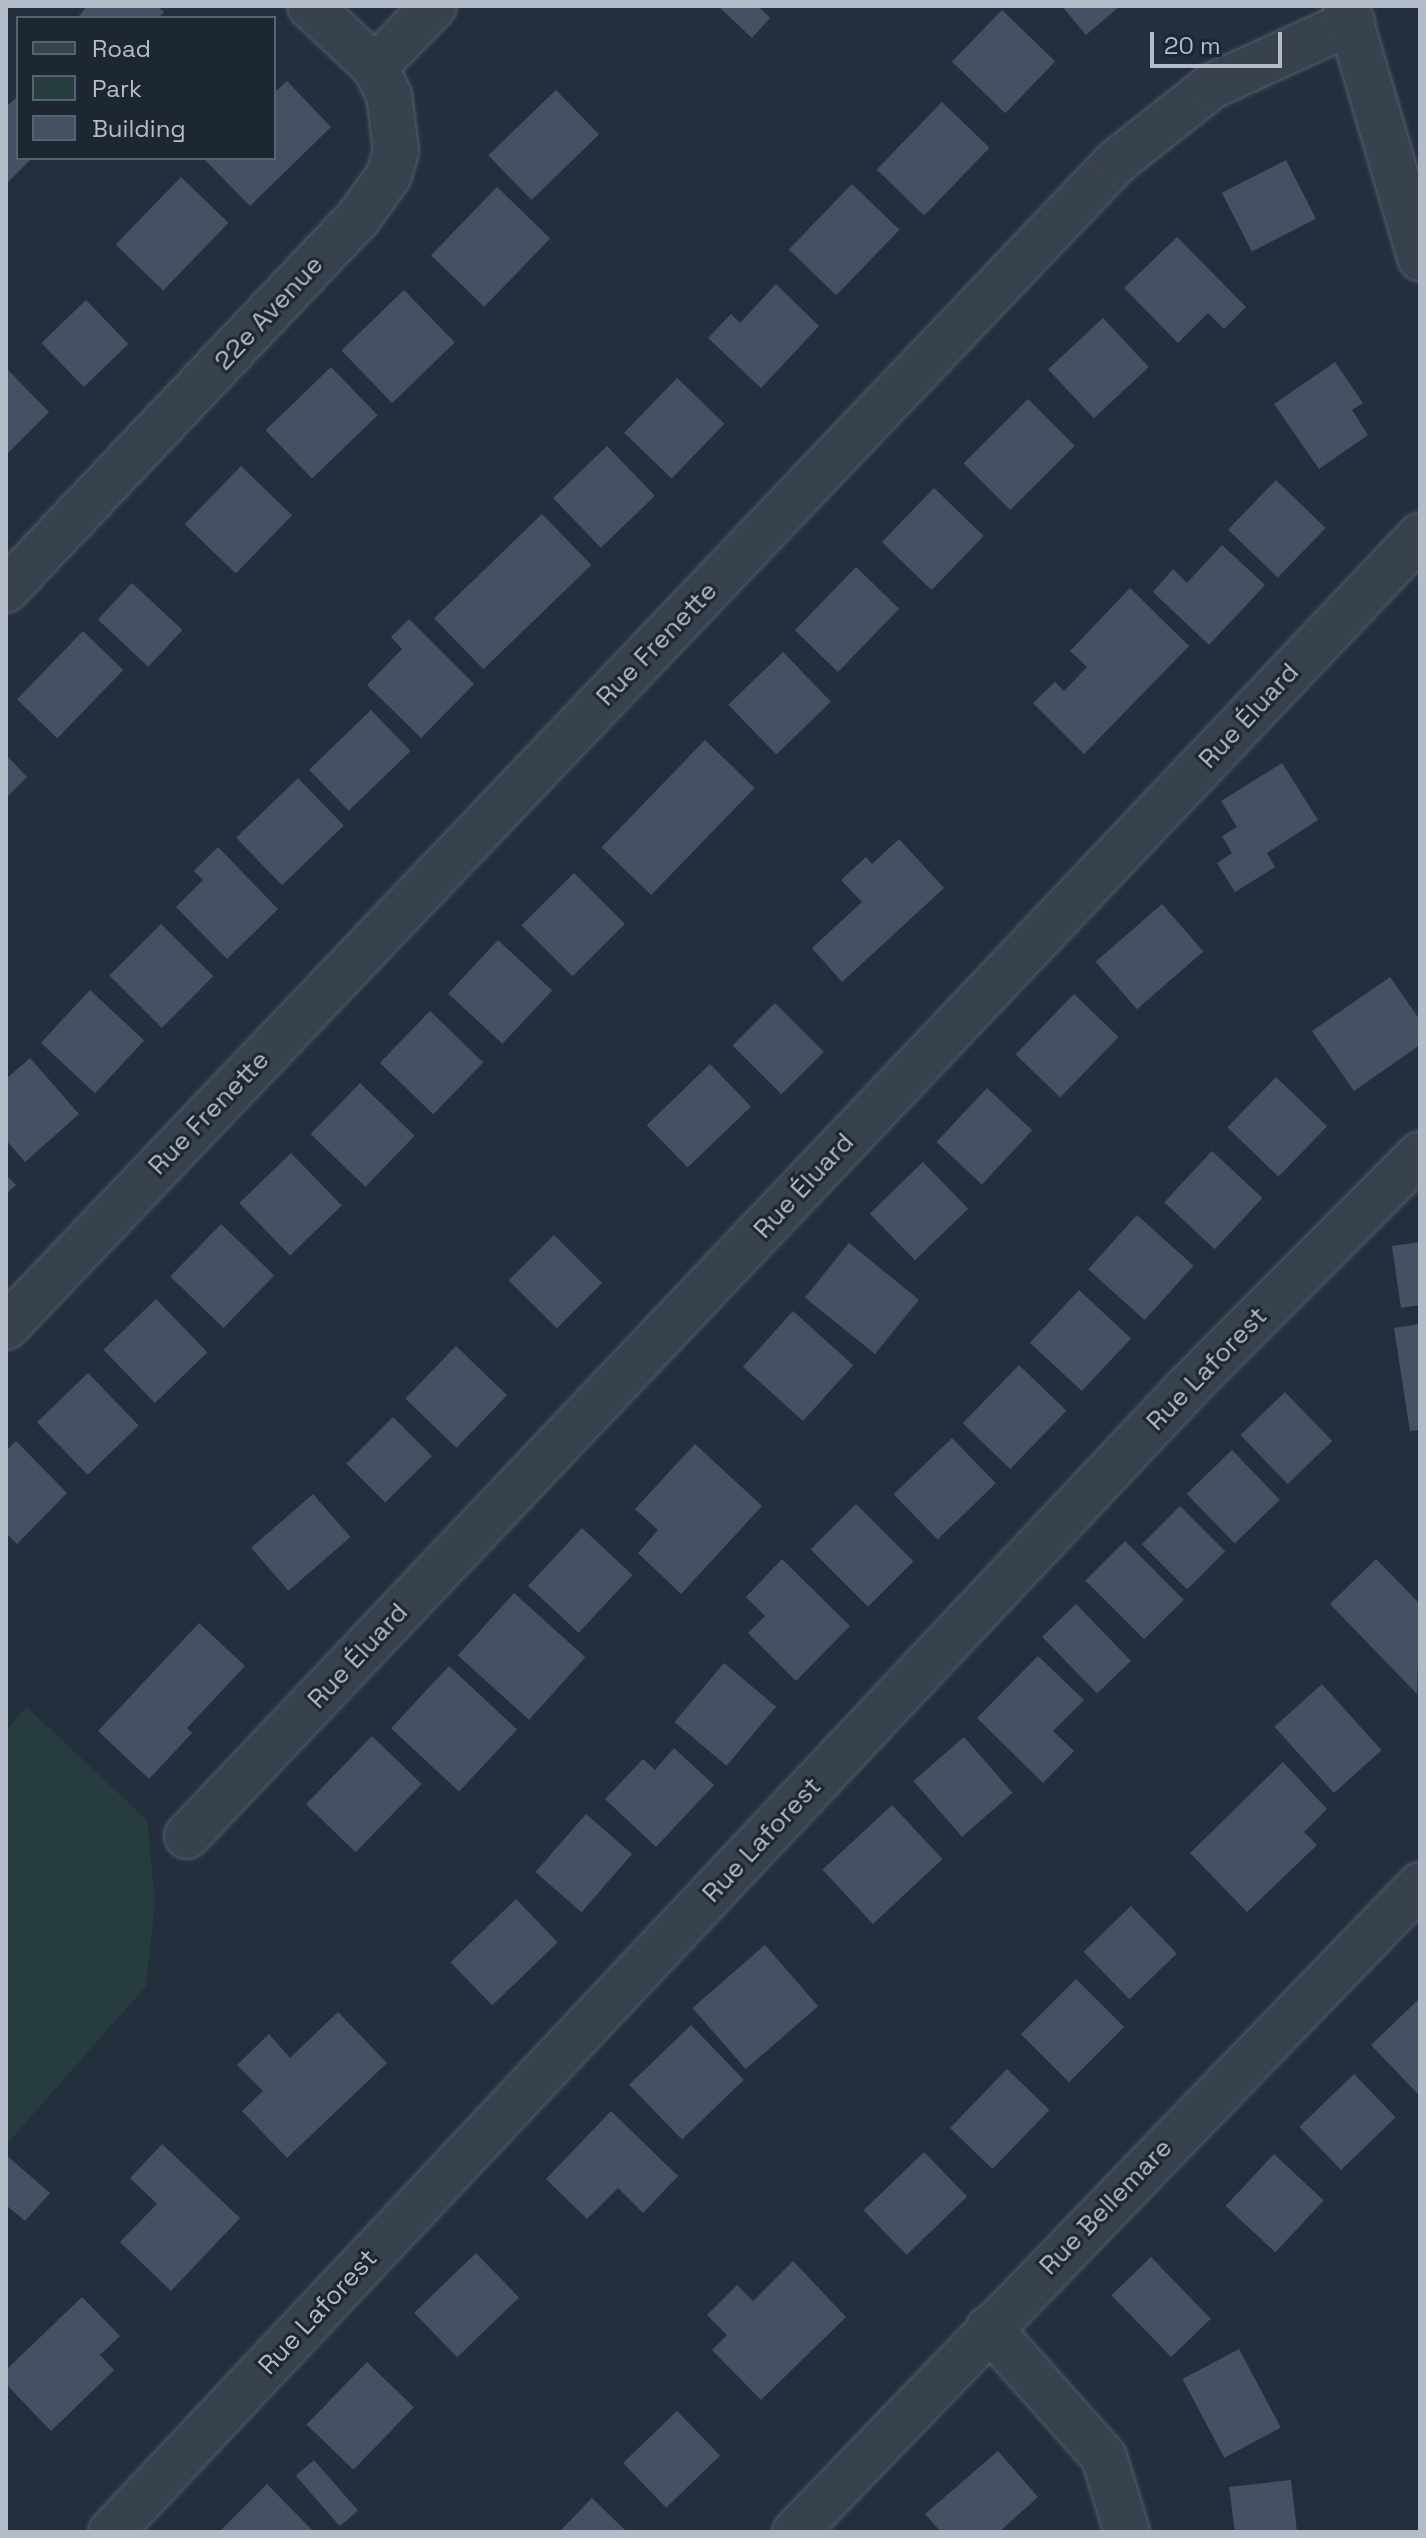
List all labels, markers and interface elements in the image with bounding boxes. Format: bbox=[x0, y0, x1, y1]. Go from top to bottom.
legend bbox=[16, 16, 276, 160]
scale bar bbox=[1154, 16, 1286, 66]
text: 20 m bbox=[1164, 30, 1221, 61]
text: Road bbox=[92, 33, 151, 64]
text: Park bbox=[92, 73, 142, 104]
text: Building bbox=[92, 113, 186, 144]
street label: 22e Avenue bbox=[208, 249, 330, 377]
street label: Rue Frenette bbox=[590, 576, 724, 712]
street label: Rue Éluard bbox=[1192, 657, 1306, 775]
street label: Rue Frenette bbox=[142, 1045, 276, 1181]
street label: Rue Éluard bbox=[747, 1127, 861, 1245]
street label: Rue Laforest bbox=[1140, 1301, 1274, 1437]
street label: Rue Éluard bbox=[301, 1597, 415, 1715]
street label: Rue Laforest bbox=[696, 1771, 828, 1909]
street label: Rue Bellemare bbox=[1033, 2132, 1179, 2282]
street label: Rue Laforest bbox=[252, 2243, 384, 2381]

